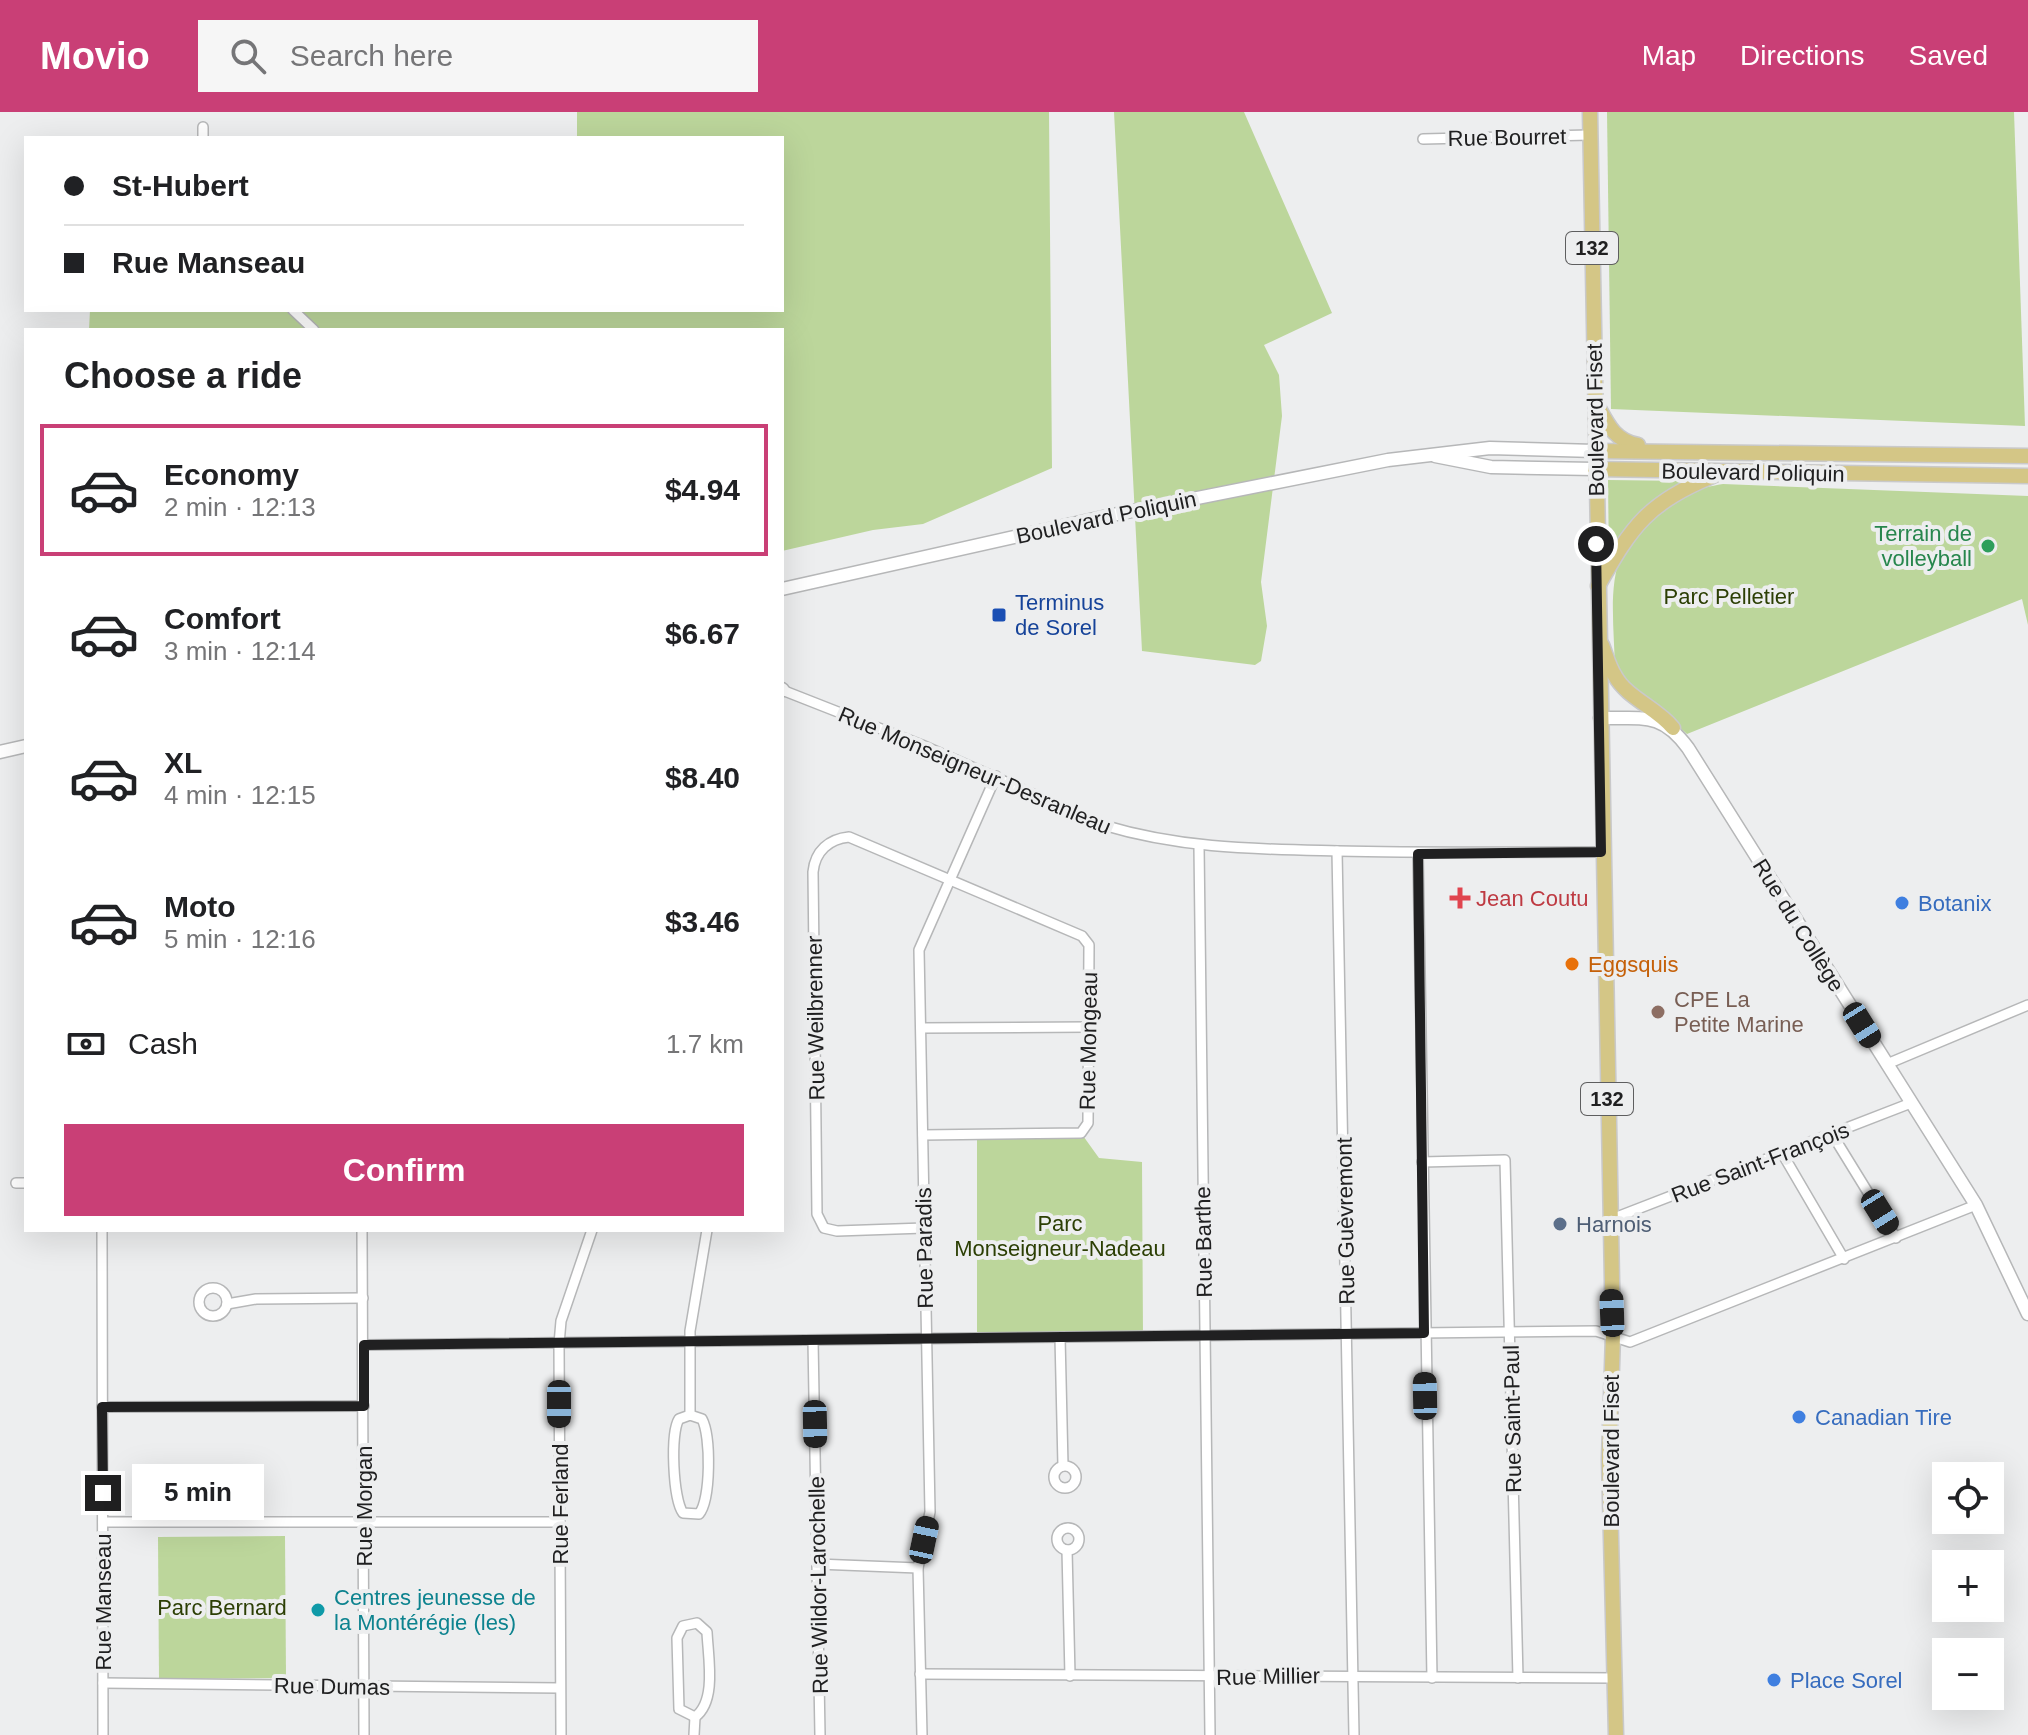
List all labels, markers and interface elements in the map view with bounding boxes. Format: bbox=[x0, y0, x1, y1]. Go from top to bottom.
search box bbox=[198, 20, 758, 92]
icon: search bbox=[226, 34, 270, 78]
text: Movio bbox=[40, 35, 150, 77]
text: Search here bbox=[290, 39, 453, 72]
text: Map bbox=[1642, 40, 1696, 71]
text: Directions bbox=[1740, 40, 1865, 71]
text: Saved bbox=[1909, 40, 1988, 71]
street label: Rue Bourret bbox=[1447, 124, 1567, 151]
text: St-Hubert bbox=[112, 169, 249, 202]
road number: 132 bbox=[1566, 232, 1618, 264]
text: Rue Manseau bbox=[112, 246, 305, 279]
street label: Boulevard Fiset bbox=[1582, 343, 1609, 497]
text: Choose a ride bbox=[64, 355, 302, 396]
icon: car bbox=[68, 454, 140, 526]
text: Economy bbox=[164, 458, 299, 491]
street label: Boulevard Poliquin bbox=[1661, 458, 1845, 487]
text: $4.94 bbox=[665, 473, 740, 506]
street label: Boulevard Poliquin bbox=[1014, 486, 1198, 549]
text: 2 min · 12:13 bbox=[164, 492, 316, 522]
place label: Terrain de volleyball bbox=[1874, 521, 1972, 571]
route start bbox=[1578, 526, 1614, 562]
marker: Terrain de volleyball bbox=[1979, 537, 1997, 555]
park label: Parc Pelletier bbox=[1664, 584, 1794, 609]
place label: Terminus de Sorel bbox=[1015, 590, 1104, 640]
icon: car bbox=[68, 598, 140, 670]
text: Comfort bbox=[164, 602, 281, 635]
marker: Terminus de Sorel bbox=[990, 606, 1008, 624]
text: $6.67 bbox=[665, 617, 740, 650]
text: 3 min · 12:14 bbox=[164, 636, 316, 666]
street label: Rue Monseigneur-Desranleau bbox=[835, 702, 1115, 839]
icon: car bbox=[68, 742, 140, 814]
text: XL bbox=[164, 746, 202, 779]
text: $8.40 bbox=[665, 761, 740, 794]
text: 4 min · 12:15 bbox=[164, 780, 316, 810]
street label: Rue du Collège bbox=[1748, 854, 1849, 996]
icon: car bbox=[68, 886, 140, 958]
place label: Jean Coutu bbox=[1476, 886, 1589, 911]
marker: Jean Coutu bbox=[1451, 889, 1469, 907]
text: Moto bbox=[164, 890, 236, 923]
place label: Botanix bbox=[1918, 891, 1991, 916]
marker: Botanix bbox=[1893, 894, 1911, 912]
text: $3.46 bbox=[665, 905, 740, 938]
text: 5 min · 12:16 bbox=[164, 924, 316, 954]
street label: Rue Weilbrenner bbox=[802, 935, 829, 1101]
place label: Eggsquis bbox=[1588, 952, 1679, 977]
marker: Eggsquis bbox=[1563, 955, 1581, 973]
street label: Rue Mongeau bbox=[1075, 972, 1102, 1110]
place label: CPE La Petite Marine bbox=[1674, 987, 1804, 1037]
car bbox=[1839, 998, 1885, 1052]
marker: CPE La Petite Marine bbox=[1649, 1003, 1667, 1021]
icon: cash bbox=[64, 1022, 108, 1066]
text: Cash bbox=[128, 1027, 198, 1060]
text: 1.7 km bbox=[666, 1029, 744, 1059]
road number: 132 bbox=[1581, 1083, 1633, 1115]
street label: Rue Saint-François bbox=[1668, 1117, 1853, 1208]
button: Confirm bbox=[64, 1124, 744, 1216]
street label: Rue Guèvremont bbox=[1332, 1137, 1359, 1305]
car bbox=[1857, 1185, 1903, 1239]
street label: Rue Barthe bbox=[1190, 1186, 1217, 1298]
street label: Rue Paradis bbox=[911, 1187, 938, 1309]
park label: Parc Monseigneur-Nadeau bbox=[954, 1211, 1166, 1261]
place label: Harnois bbox=[1576, 1212, 1652, 1237]
marker: Harnois bbox=[1551, 1215, 1569, 1233]
car bbox=[1599, 1289, 1625, 1337]
street label: Rue Saint-Paul bbox=[1499, 1345, 1526, 1493]
car bbox=[1413, 1372, 1437, 1420]
street label: Boulevard Fiset bbox=[1599, 1375, 1624, 1527]
car bbox=[547, 1380, 571, 1428]
car bbox=[803, 1400, 827, 1448]
place label: Canadian Tire bbox=[1815, 1405, 1952, 1430]
marker: Canadian Tire bbox=[1790, 1408, 1808, 1426]
street label: Rue Ferland bbox=[548, 1443, 573, 1565]
street label: Rue Morgan bbox=[352, 1445, 377, 1567]
map controls bbox=[1932, 1462, 2004, 1710]
button: locate bbox=[1932, 1462, 2004, 1534]
callout: 5 min bbox=[131, 1465, 263, 1521]
route end bbox=[85, 1475, 121, 1511]
street label: Rue Wildor-Larochelle bbox=[804, 1476, 833, 1694]
text: 5 min bbox=[164, 1477, 232, 1507]
car bbox=[907, 1514, 941, 1566]
street label: Rue Manseau bbox=[91, 1534, 116, 1670]
button: + bbox=[1932, 1550, 2004, 1622]
place label: Centres jeunesse de la Montérégie (les) bbox=[334, 1585, 536, 1635]
park label: Parc Bernard bbox=[157, 1595, 287, 1620]
marker: Centres jeunesse de la Montérégie (les) bbox=[309, 1601, 327, 1619]
button: − bbox=[1932, 1638, 2004, 1710]
street label: Rue Millier bbox=[1216, 1663, 1320, 1690]
place label: Place Sorel bbox=[1790, 1668, 1903, 1693]
marker: Place Sorel bbox=[1765, 1671, 1783, 1689]
street label: Rue Dumas bbox=[274, 1673, 390, 1700]

